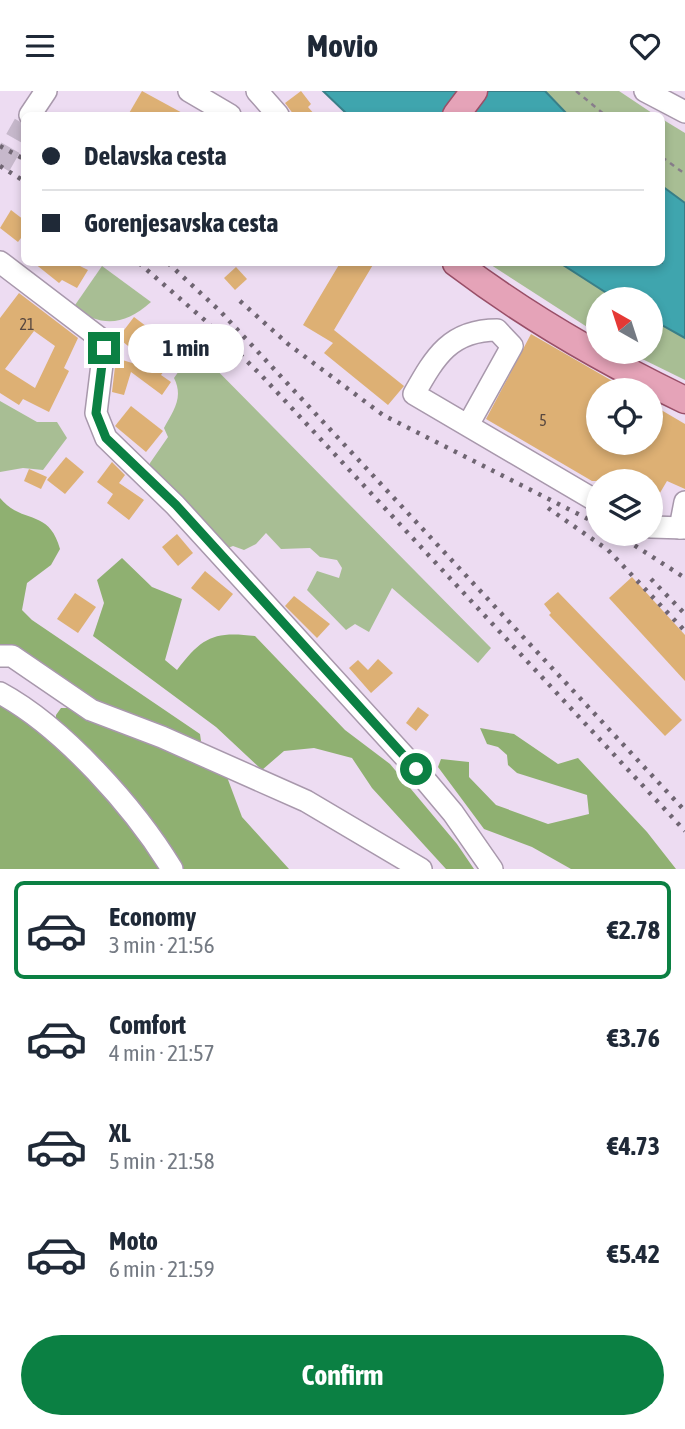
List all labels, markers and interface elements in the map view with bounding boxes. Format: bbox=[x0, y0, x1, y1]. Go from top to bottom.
icon: menu bbox=[21, 27, 59, 65]
text: Movio bbox=[307, 27, 378, 64]
icon: heart bbox=[626, 27, 664, 65]
text: Delavska cesta bbox=[84, 141, 227, 171]
text: Gorenjesavska cesta bbox=[84, 208, 278, 238]
north arrow bbox=[586, 287, 663, 364]
map controls bbox=[586, 287, 663, 546]
house number: 21 bbox=[19, 315, 35, 333]
callout: 1 min bbox=[128, 323, 244, 373]
route end bbox=[88, 332, 120, 364]
text: 1 min bbox=[163, 335, 209, 361]
button: locate bbox=[586, 378, 663, 455]
house number: 5 bbox=[539, 411, 547, 429]
button: layers bbox=[586, 469, 663, 546]
route start bbox=[400, 753, 432, 785]
icon: car bbox=[25, 899, 88, 962]
text: Economy bbox=[109, 902, 196, 932]
text: €2.78 bbox=[607, 915, 660, 945]
text: 3 min · 21:56 bbox=[109, 932, 215, 958]
icon: car bbox=[25, 1007, 88, 1070]
text: Comfort bbox=[109, 1010, 186, 1040]
text: €3.76 bbox=[607, 1023, 660, 1053]
text: 4 min · 21:57 bbox=[109, 1040, 215, 1066]
icon: car bbox=[25, 1115, 88, 1178]
text: XL bbox=[109, 1118, 131, 1148]
text: €4.73 bbox=[607, 1131, 660, 1161]
text: 5 min · 21:58 bbox=[109, 1148, 215, 1174]
icon: car bbox=[25, 1223, 88, 1286]
text: Moto bbox=[109, 1226, 158, 1256]
text: €5.42 bbox=[607, 1239, 660, 1269]
text: 6 min · 21:59 bbox=[109, 1256, 215, 1282]
button: Confirm bbox=[21, 1335, 664, 1415]

